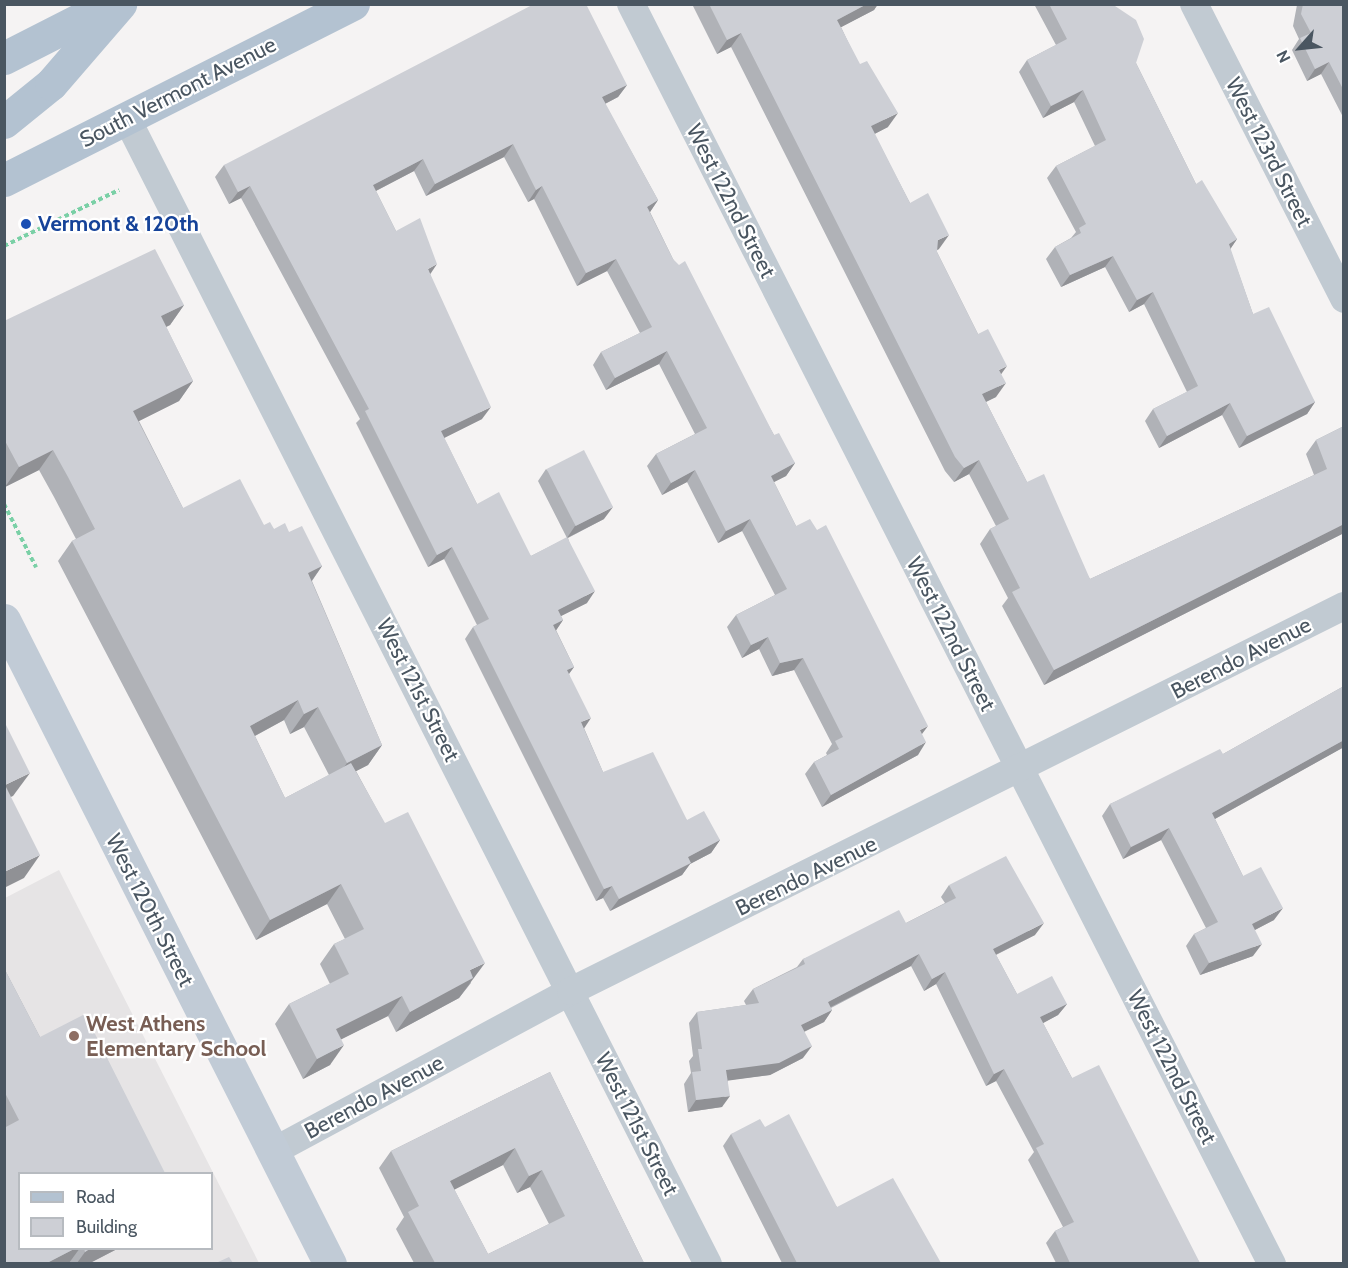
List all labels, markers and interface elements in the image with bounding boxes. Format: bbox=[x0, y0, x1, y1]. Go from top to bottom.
north arrow bbox=[1270, 18, 1330, 78]
street label: South Vermont Avenue bbox=[75, 31, 281, 153]
text: N bbox=[1272, 47, 1295, 66]
street label: West 123rd Street bbox=[1220, 73, 1318, 231]
street label: West 122nd Street bbox=[681, 120, 781, 282]
place label: Vermont & 120th bbox=[38, 211, 199, 237]
marker: Vermont & 120th bbox=[19, 217, 33, 231]
street label: West 122nd Street bbox=[901, 553, 1001, 715]
street label: Berendo Avenue bbox=[1167, 611, 1315, 705]
street label: West 121st Street bbox=[371, 614, 465, 766]
street label: West 120th Street bbox=[100, 829, 200, 991]
street label: Berendo Avenue bbox=[731, 830, 881, 922]
street label: West 122nd Street bbox=[1122, 986, 1222, 1148]
place label: West Athens Elementary School bbox=[86, 1010, 266, 1062]
marker: West Athens Elementary School bbox=[67, 1029, 81, 1043]
street label: West 121st Street bbox=[590, 1048, 684, 1200]
street label: Berendo Avenue bbox=[300, 1049, 448, 1145]
legend bbox=[18, 1172, 213, 1250]
text: Road bbox=[76, 1186, 115, 1208]
text: Building bbox=[76, 1216, 137, 1238]

